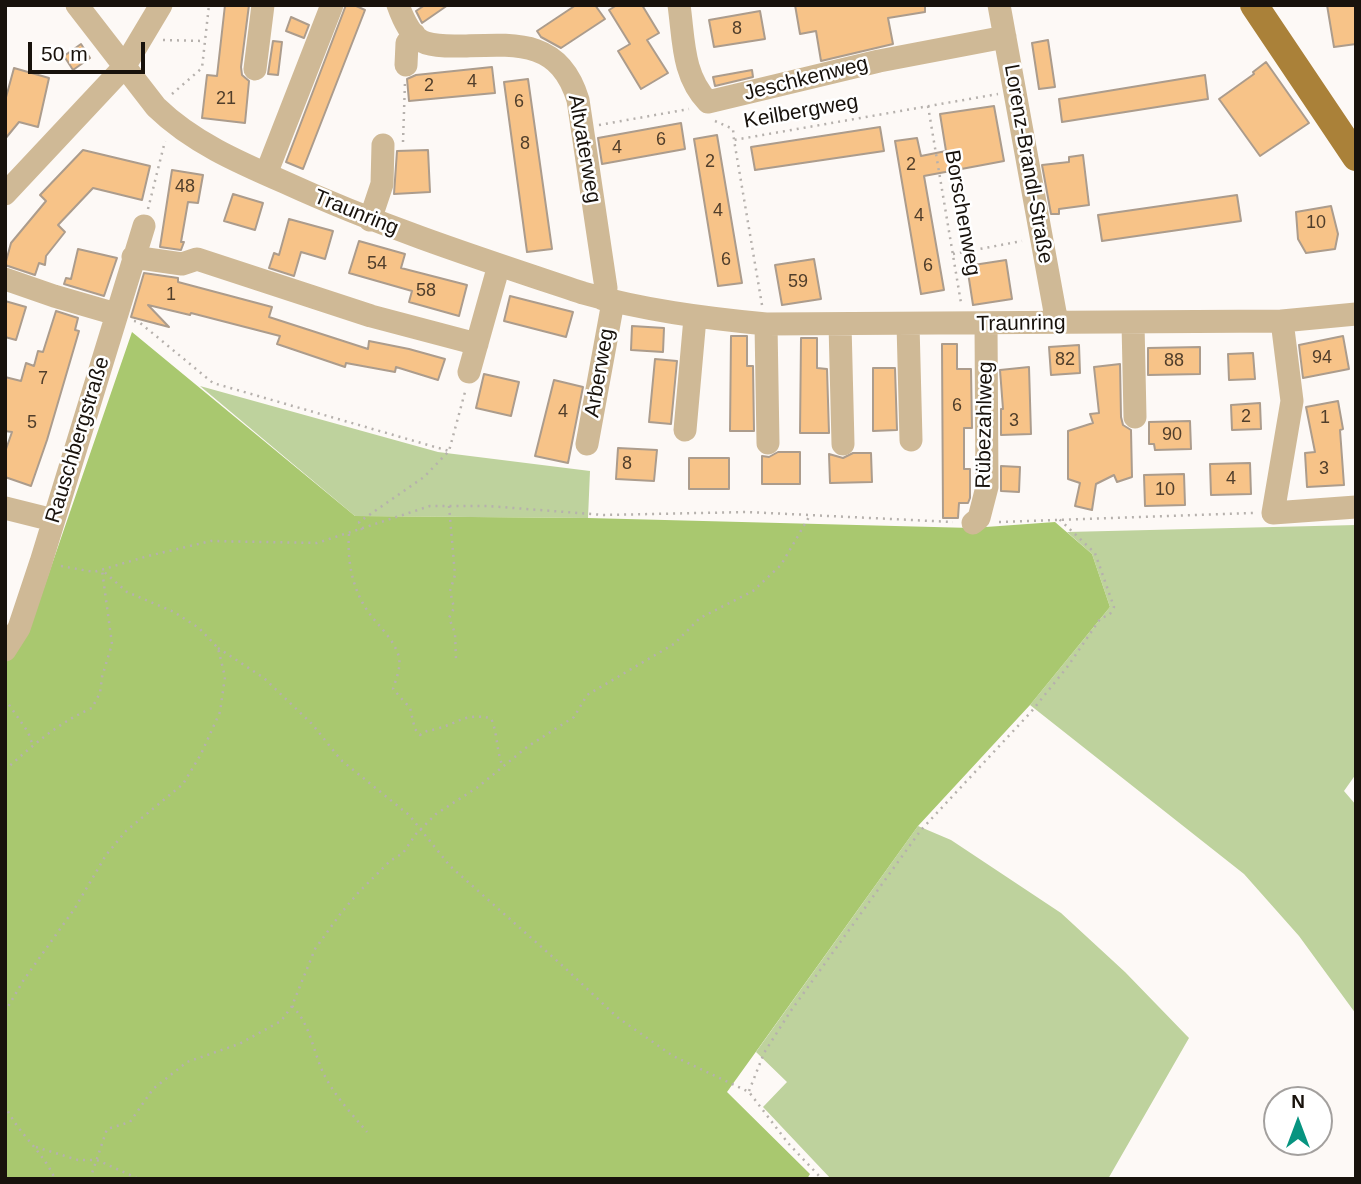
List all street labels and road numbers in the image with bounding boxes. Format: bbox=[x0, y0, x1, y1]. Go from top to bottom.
street label: Jeschkenweg bbox=[741, 51, 871, 107]
street label: Lorenz-Brandl-Straße bbox=[998, 62, 1058, 266]
street label: Keilbergweg bbox=[742, 90, 860, 134]
street label: Altvaterweg bbox=[562, 93, 606, 205]
street label: Borschenweg bbox=[939, 148, 985, 278]
street label: Traunring bbox=[310, 185, 402, 241]
street label: Traunring bbox=[976, 311, 1066, 337]
street label: Arberweg bbox=[580, 327, 620, 419]
street label: Rauschbergstraße bbox=[41, 354, 115, 526]
street label: Rübezahlweg bbox=[971, 361, 999, 489]

